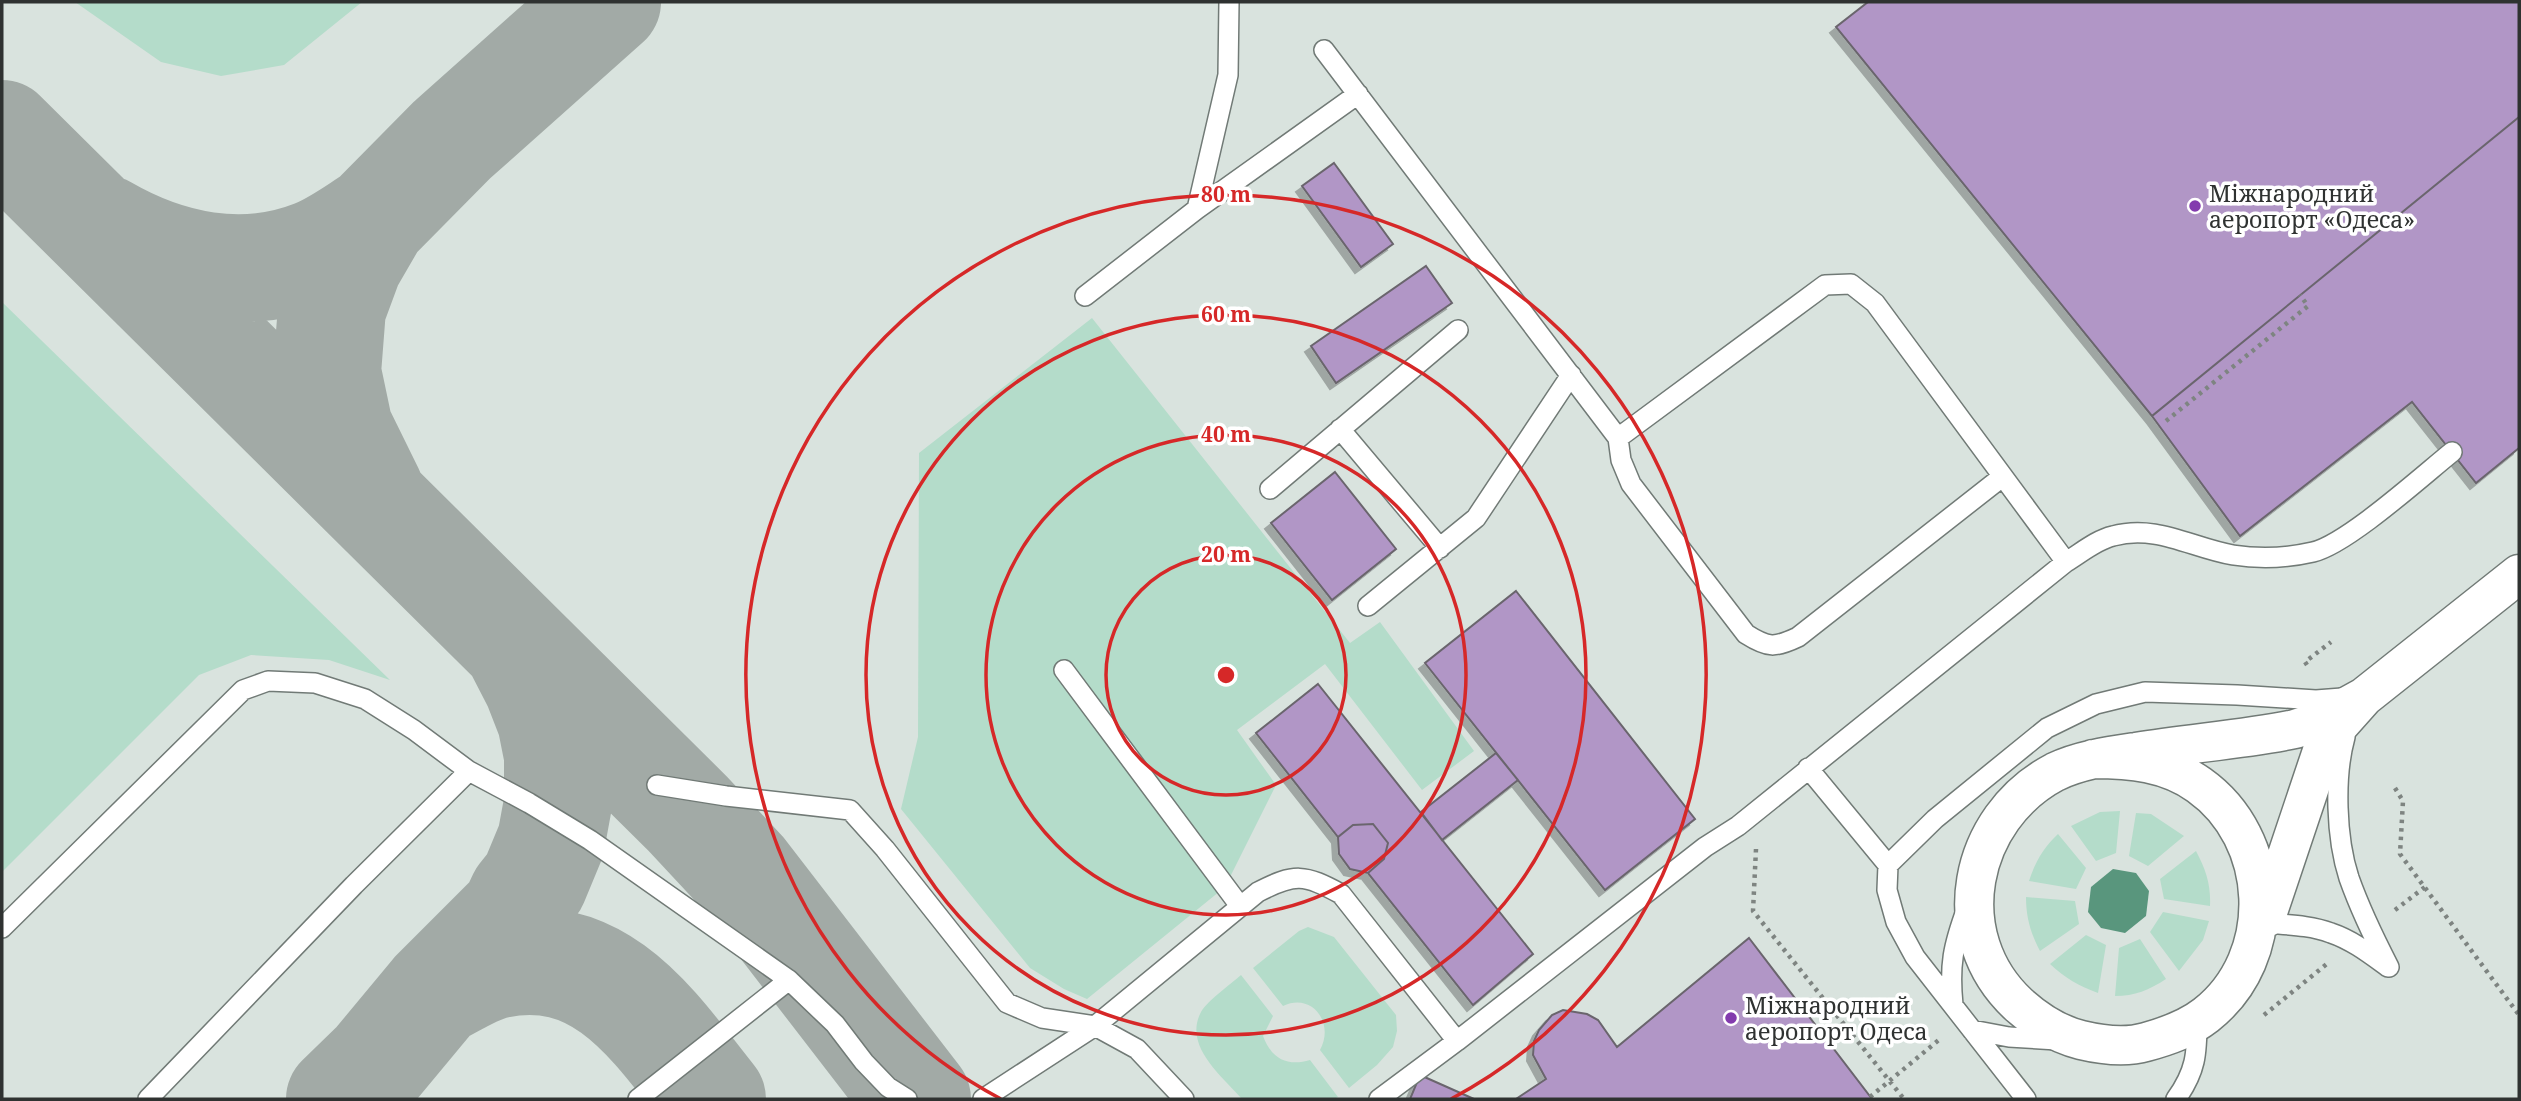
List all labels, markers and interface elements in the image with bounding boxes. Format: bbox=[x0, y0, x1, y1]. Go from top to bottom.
place label: Міжнародний аеропорт «Одеса» bbox=[2209, 177, 2415, 235]
text: 80 m bbox=[1201, 180, 1251, 208]
marker: Міжнародний аеропорт «Одеса» bbox=[2187, 198, 2203, 214]
text: 60 m bbox=[1201, 300, 1251, 328]
text: 40 m bbox=[1201, 420, 1251, 448]
text: 20 m bbox=[1201, 540, 1251, 568]
centre of rings bbox=[1214, 663, 1238, 687]
place label: Міжнародний аеропорт Одеса bbox=[1745, 989, 1928, 1047]
marker: Міжнародний аеропорт Одеса bbox=[1723, 1010, 1739, 1026]

